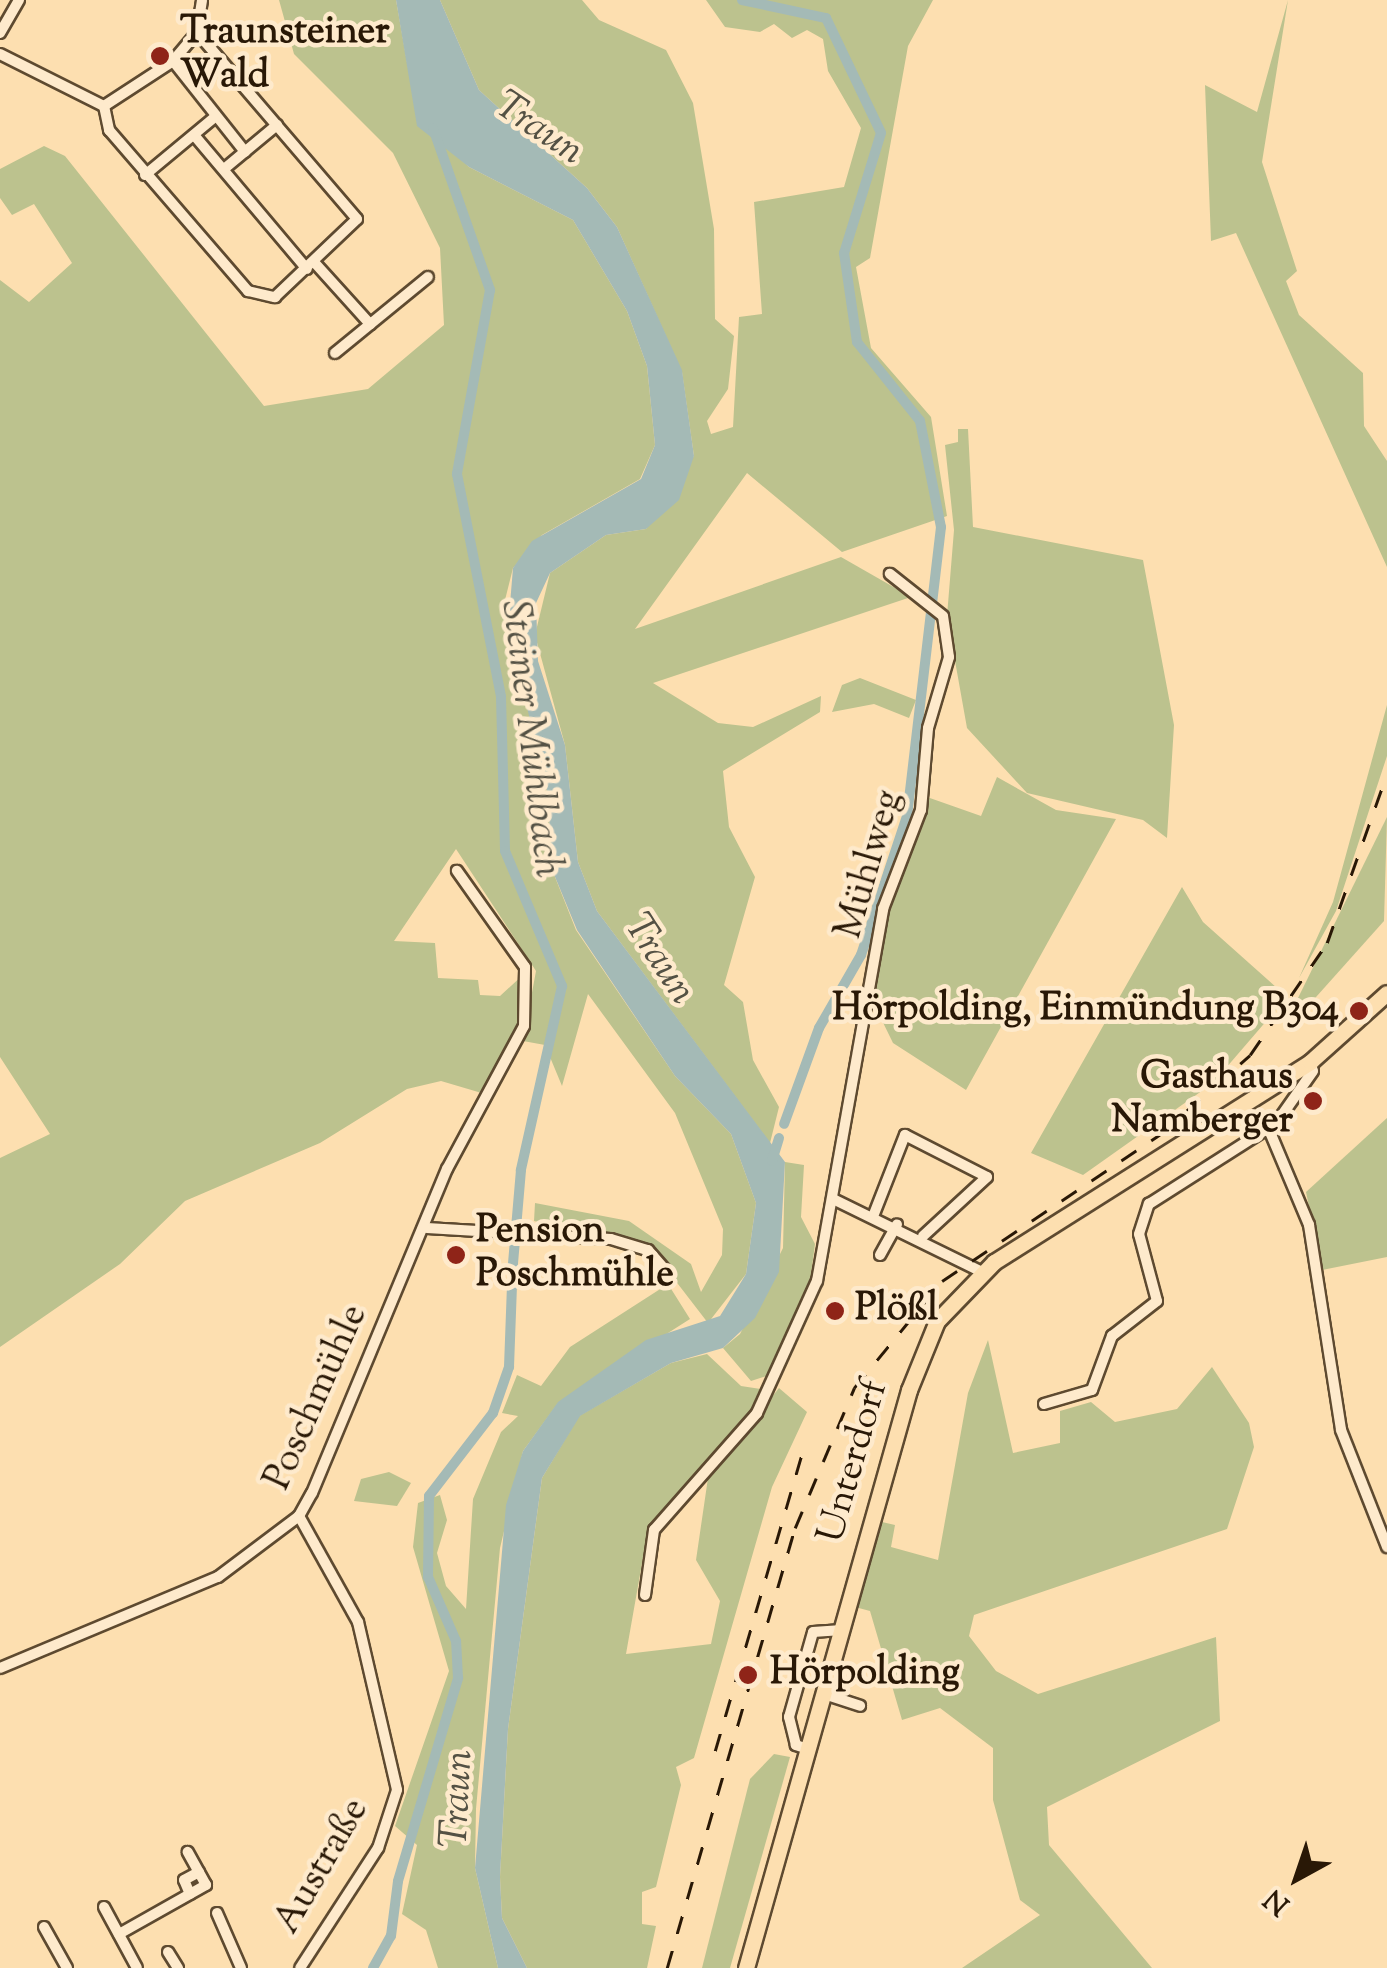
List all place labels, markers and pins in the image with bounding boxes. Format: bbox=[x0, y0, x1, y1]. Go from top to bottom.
place label: Traunsteiner Wald bbox=[180, 11, 389, 100]
marker: Traunsteiner Wald bbox=[149, 45, 171, 67]
place label: Hörpolding, Einmündung B304 bbox=[832, 988, 1339, 1034]
marker: Hörpolding, Einmündung B304 bbox=[1348, 1000, 1370, 1022]
place label: Gasthaus Namberger bbox=[1111, 1056, 1293, 1146]
marker: Gasthaus Namberger bbox=[1302, 1090, 1324, 1112]
place label: Pension Poschmühle bbox=[476, 1210, 674, 1300]
marker: Pension Poschmühle bbox=[445, 1244, 467, 1266]
place label: Plößl bbox=[855, 1288, 938, 1334]
marker: Plößl bbox=[824, 1300, 846, 1322]
place label: Hörpolding bbox=[770, 1652, 960, 1698]
marker: Hörpolding bbox=[735, 1662, 761, 1688]

